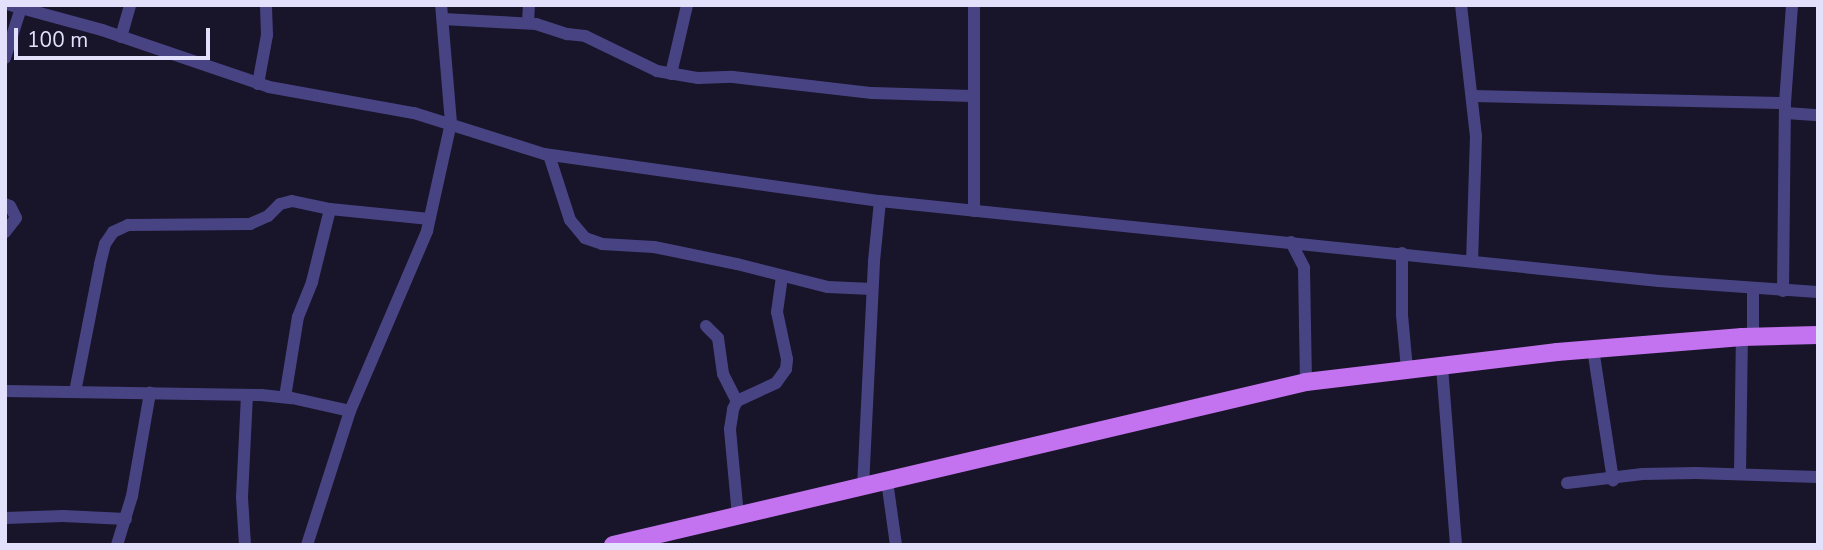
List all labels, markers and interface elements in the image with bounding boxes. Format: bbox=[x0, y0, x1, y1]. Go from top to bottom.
scale bar bbox=[18, 14, 214, 58]
text: 100 m bbox=[27, 26, 88, 54]

